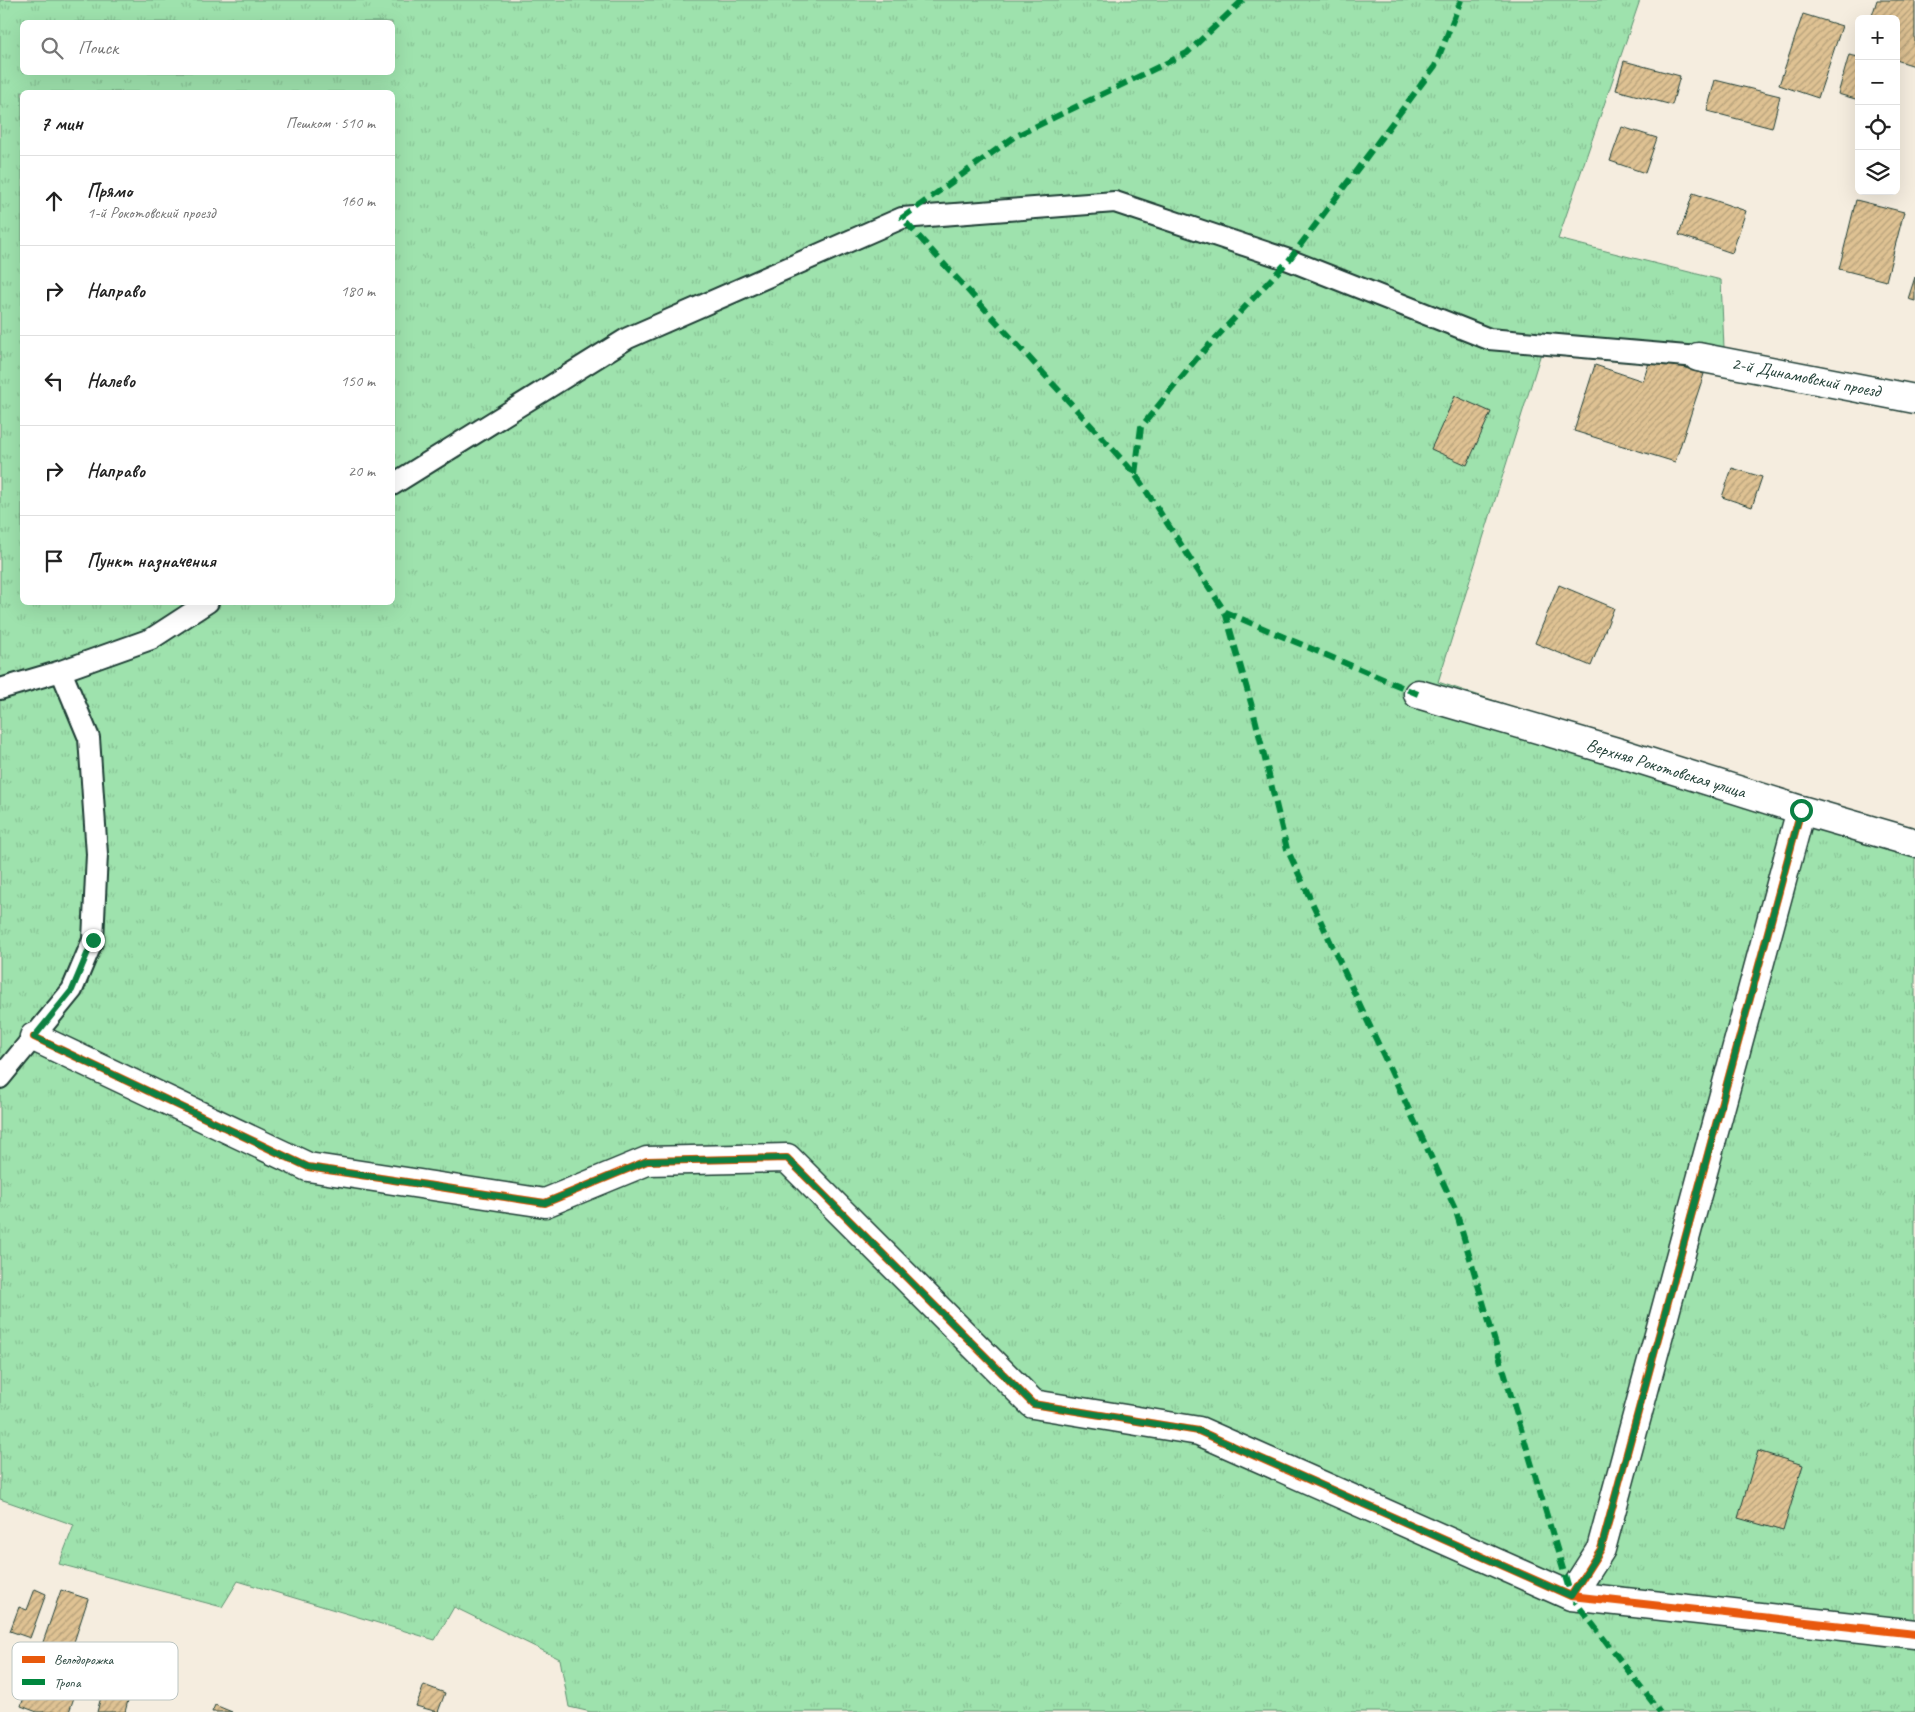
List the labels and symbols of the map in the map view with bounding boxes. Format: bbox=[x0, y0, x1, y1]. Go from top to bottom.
street label: 2-й Динамовский проезд bbox=[1730, 352, 1884, 403]
street label: Верхняя Рокотовская улица bbox=[1584, 733, 1750, 803]
route start bbox=[1790, 799, 1813, 822]
route end bbox=[82, 929, 105, 952]
legend bbox=[12, 1642, 178, 1700]
text: Велодорожка bbox=[54, 1651, 115, 1668]
text: Тропа bbox=[54, 1674, 82, 1691]

